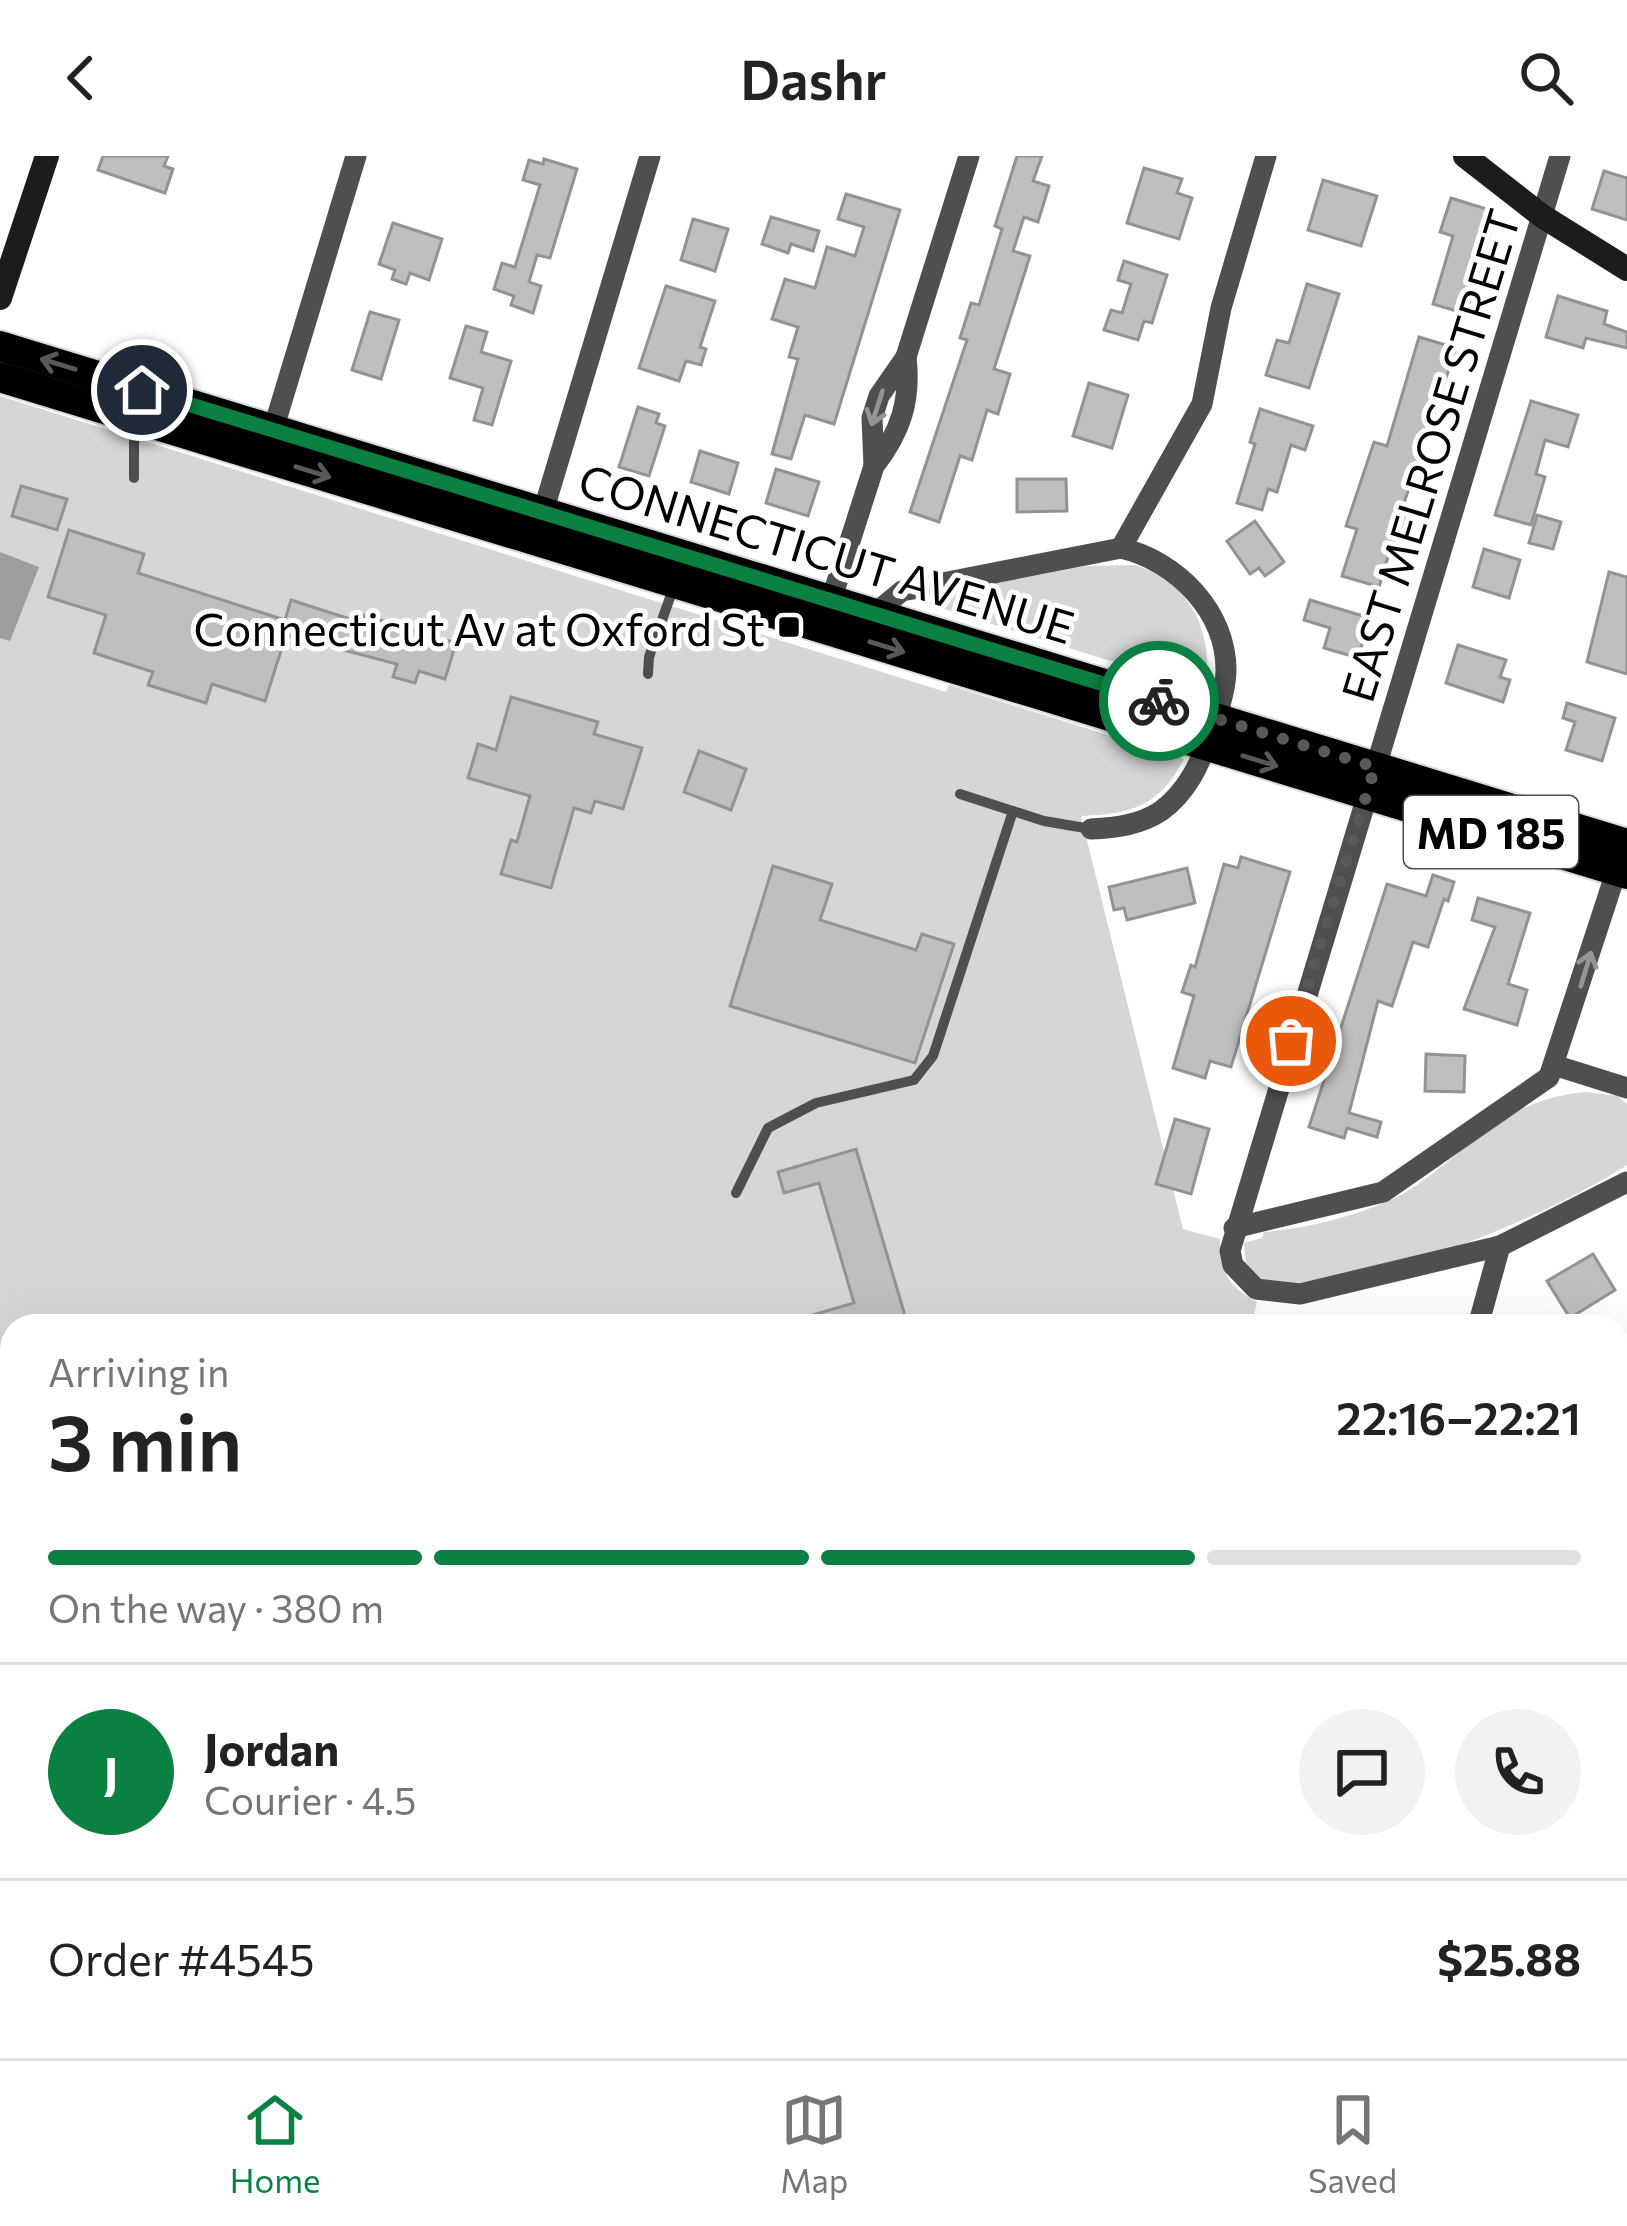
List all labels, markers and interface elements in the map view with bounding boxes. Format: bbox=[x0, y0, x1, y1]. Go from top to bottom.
icon: back bbox=[48, 45, 114, 111]
text: Dashr bbox=[740, 45, 887, 111]
icon: search bbox=[1513, 45, 1579, 111]
street label: EAST MELROSE STREET bbox=[1328, 202, 1530, 708]
pin bbox=[91, 339, 193, 441]
one-way arrow bbox=[40, 352, 78, 374]
icon: home bbox=[109, 357, 175, 423]
one-way arrow bbox=[865, 388, 887, 426]
street label: CONNECTICUT AVENUE bbox=[573, 450, 1081, 654]
one-way arrow bbox=[293, 462, 331, 484]
place label: Connecticut Av at Oxford St bbox=[194, 600, 765, 655]
marker: Connecticut Av at Oxford St bbox=[776, 614, 802, 640]
one-way arrow bbox=[867, 637, 905, 659]
courier bbox=[1099, 641, 1219, 761]
icon: bike bbox=[1126, 668, 1192, 734]
one-way arrow bbox=[1240, 752, 1278, 774]
road number: MD 185 bbox=[1404, 796, 1578, 868]
one-way arrow bbox=[1577, 950, 1599, 988]
pin bbox=[1240, 990, 1342, 1092]
icon: bag bbox=[1258, 1008, 1324, 1074]
text: Arriving in bbox=[48, 1347, 229, 1395]
text: 22:16–22:21 bbox=[1336, 1389, 1581, 1444]
text: 3 min bbox=[48, 1392, 242, 1487]
text: On the way · 380 m bbox=[48, 1583, 384, 1631]
button: chat bbox=[1299, 1709, 1425, 1835]
button: phone bbox=[1455, 1709, 1581, 1835]
text: Jordan bbox=[204, 1720, 339, 1775]
text: J bbox=[104, 1744, 118, 1799]
text: Courier · 4.5 bbox=[204, 1775, 416, 1823]
text: Order #4545 bbox=[48, 1930, 315, 1985]
text: $25.88 bbox=[1437, 1930, 1581, 1985]
tab: Home bbox=[230, 2087, 321, 2200]
tab: Map bbox=[780, 2087, 848, 2200]
tab: Saved bbox=[1308, 2087, 1397, 2200]

